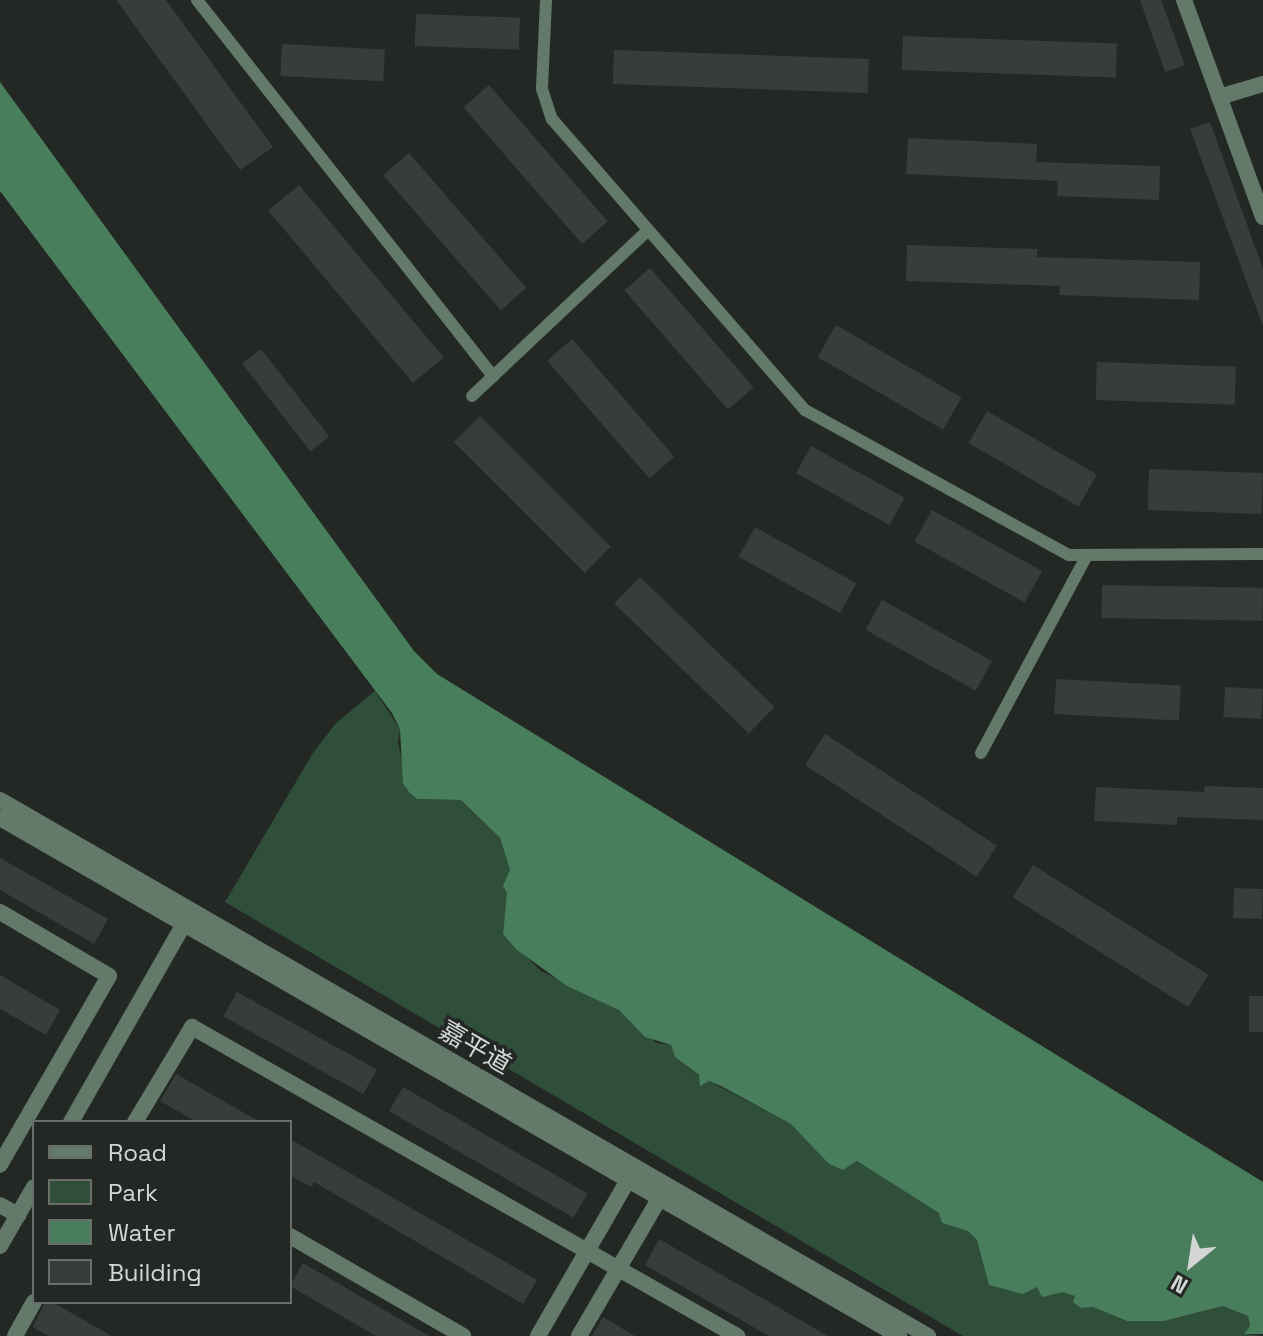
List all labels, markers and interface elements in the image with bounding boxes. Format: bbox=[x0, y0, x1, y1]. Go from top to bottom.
street label: 嘉平道 bbox=[433, 1015, 517, 1081]
legend bbox=[32, 1120, 292, 1304]
text: Road bbox=[108, 1137, 167, 1168]
text: Park bbox=[108, 1177, 158, 1208]
text: Water bbox=[108, 1217, 176, 1248]
north arrow bbox=[1151, 1224, 1231, 1304]
text: Building bbox=[108, 1257, 202, 1288]
text: N bbox=[1166, 1269, 1192, 1301]

